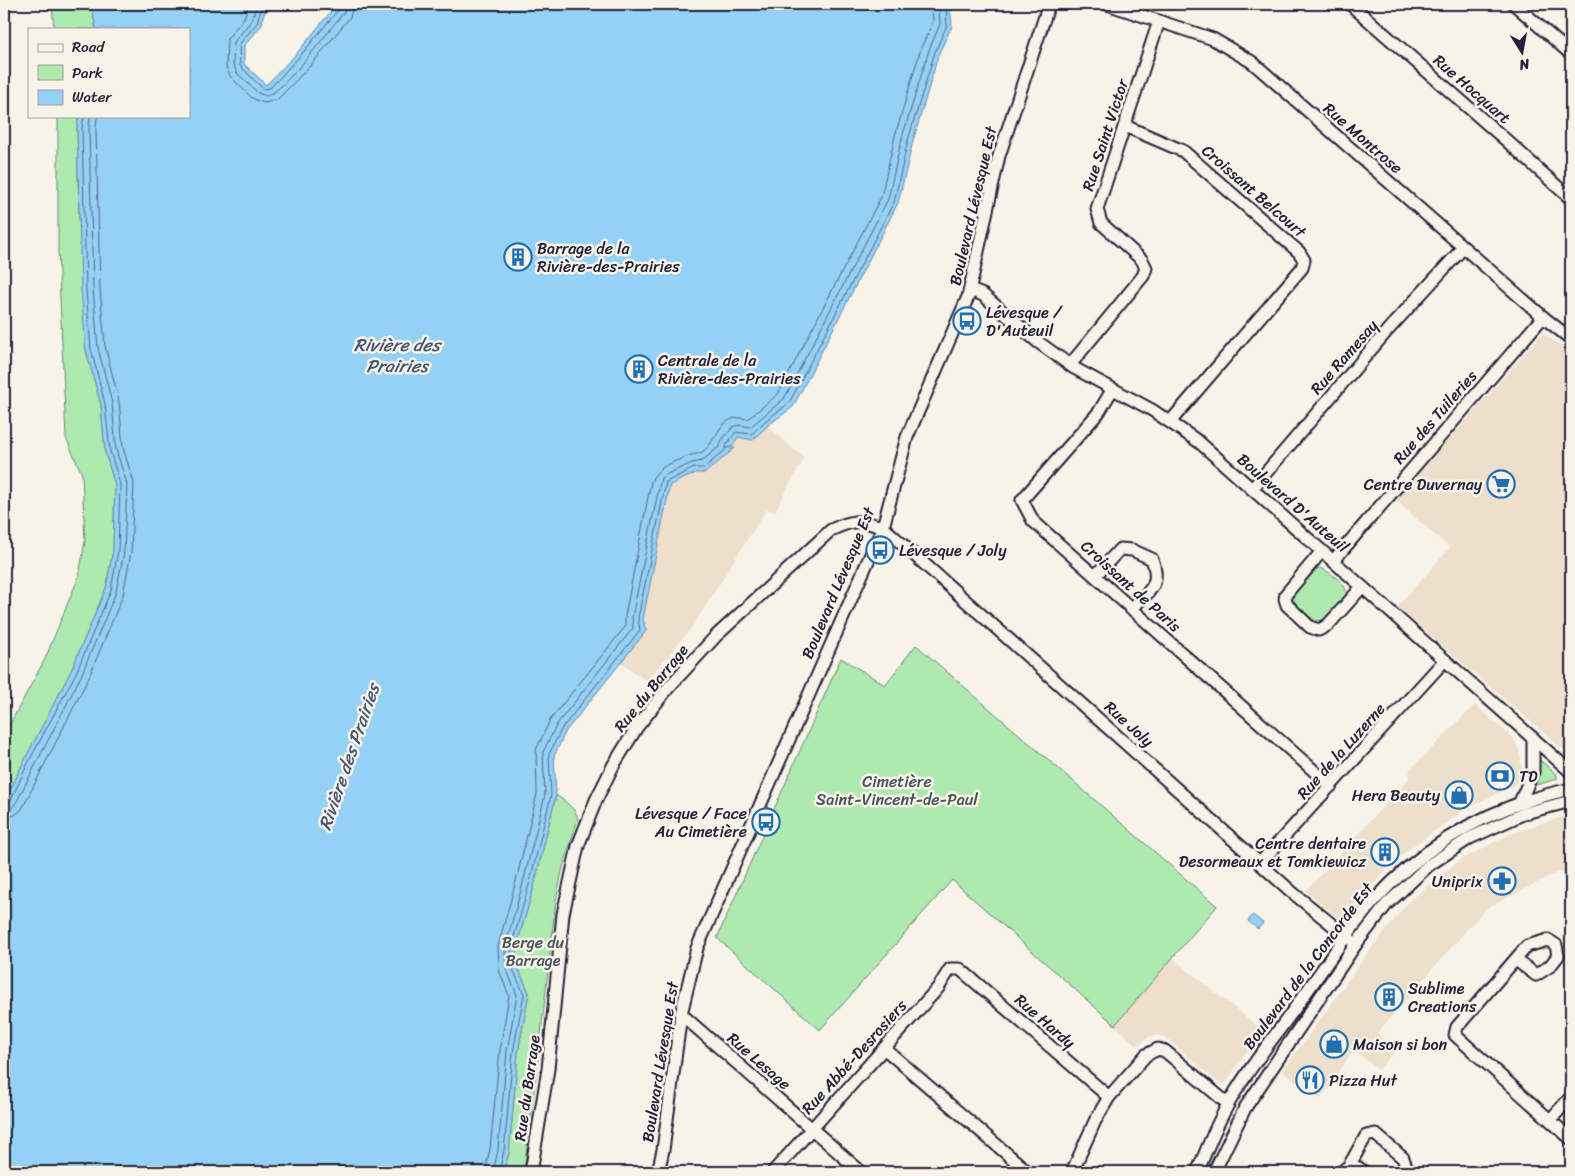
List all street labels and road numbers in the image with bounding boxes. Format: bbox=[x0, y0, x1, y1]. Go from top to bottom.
street label: Rue Hocquart bbox=[1426, 47, 1518, 131]
street label: Rue Saint Victor bbox=[1073, 74, 1137, 195]
street label: Rue Montrose bbox=[1316, 95, 1410, 181]
street label: Boulevard Lévesque Est bbox=[941, 123, 1006, 288]
street label: Croissant Belcourt bbox=[1195, 137, 1314, 245]
street label: Rue Ramesay bbox=[1303, 312, 1386, 401]
street label: Rue des Tuileries bbox=[1385, 363, 1485, 471]
street label: Boulevard D'Auteuil bbox=[1230, 446, 1356, 561]
street label: Boulevard Lévesque Est bbox=[793, 502, 883, 663]
street label: Croissant de Paris bbox=[1074, 532, 1189, 640]
street label: Rue du Barrage bbox=[606, 637, 696, 739]
street label: Rue Joly bbox=[1097, 693, 1161, 755]
street label: Rue de la Luzerne bbox=[1289, 696, 1393, 806]
street label: Boulevard de la Concorde Est bbox=[1235, 876, 1381, 1056]
street label: Boulevard Lévesque Est bbox=[633, 979, 687, 1145]
street label: Rue Hardy bbox=[1008, 986, 1083, 1056]
street label: Rue Abbé-Desrosiers bbox=[794, 992, 914, 1121]
street label: Rue Lesage bbox=[720, 1025, 798, 1097]
street label: Rue du Barrage bbox=[505, 1033, 549, 1143]

